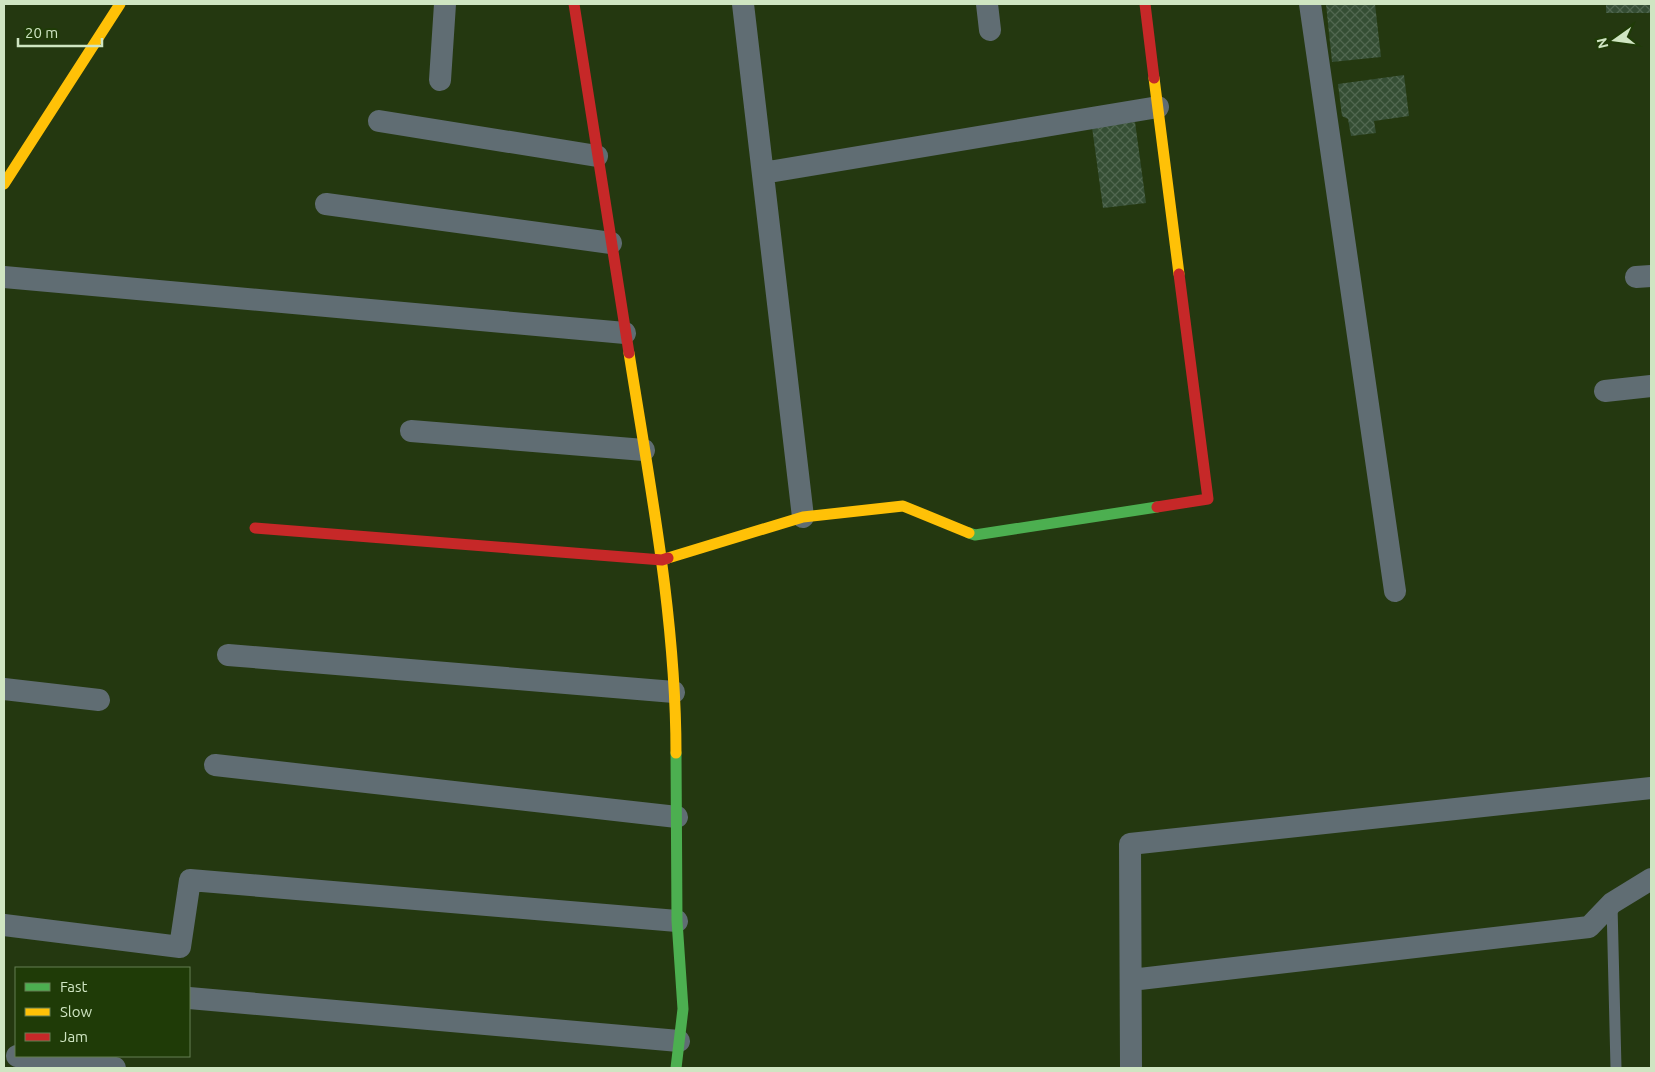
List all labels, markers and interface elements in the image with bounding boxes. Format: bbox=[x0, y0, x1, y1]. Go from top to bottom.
scale bar bbox=[18, 15, 101, 47]
north arrow bbox=[1590, 15, 1640, 65]
text: 20 m bbox=[25, 24, 58, 41]
text: N bbox=[1593, 36, 1611, 50]
legend bbox=[15, 967, 190, 1057]
text: Fast bbox=[60, 978, 88, 995]
text: Slow bbox=[60, 1003, 93, 1020]
text: Jam bbox=[60, 1028, 88, 1045]

